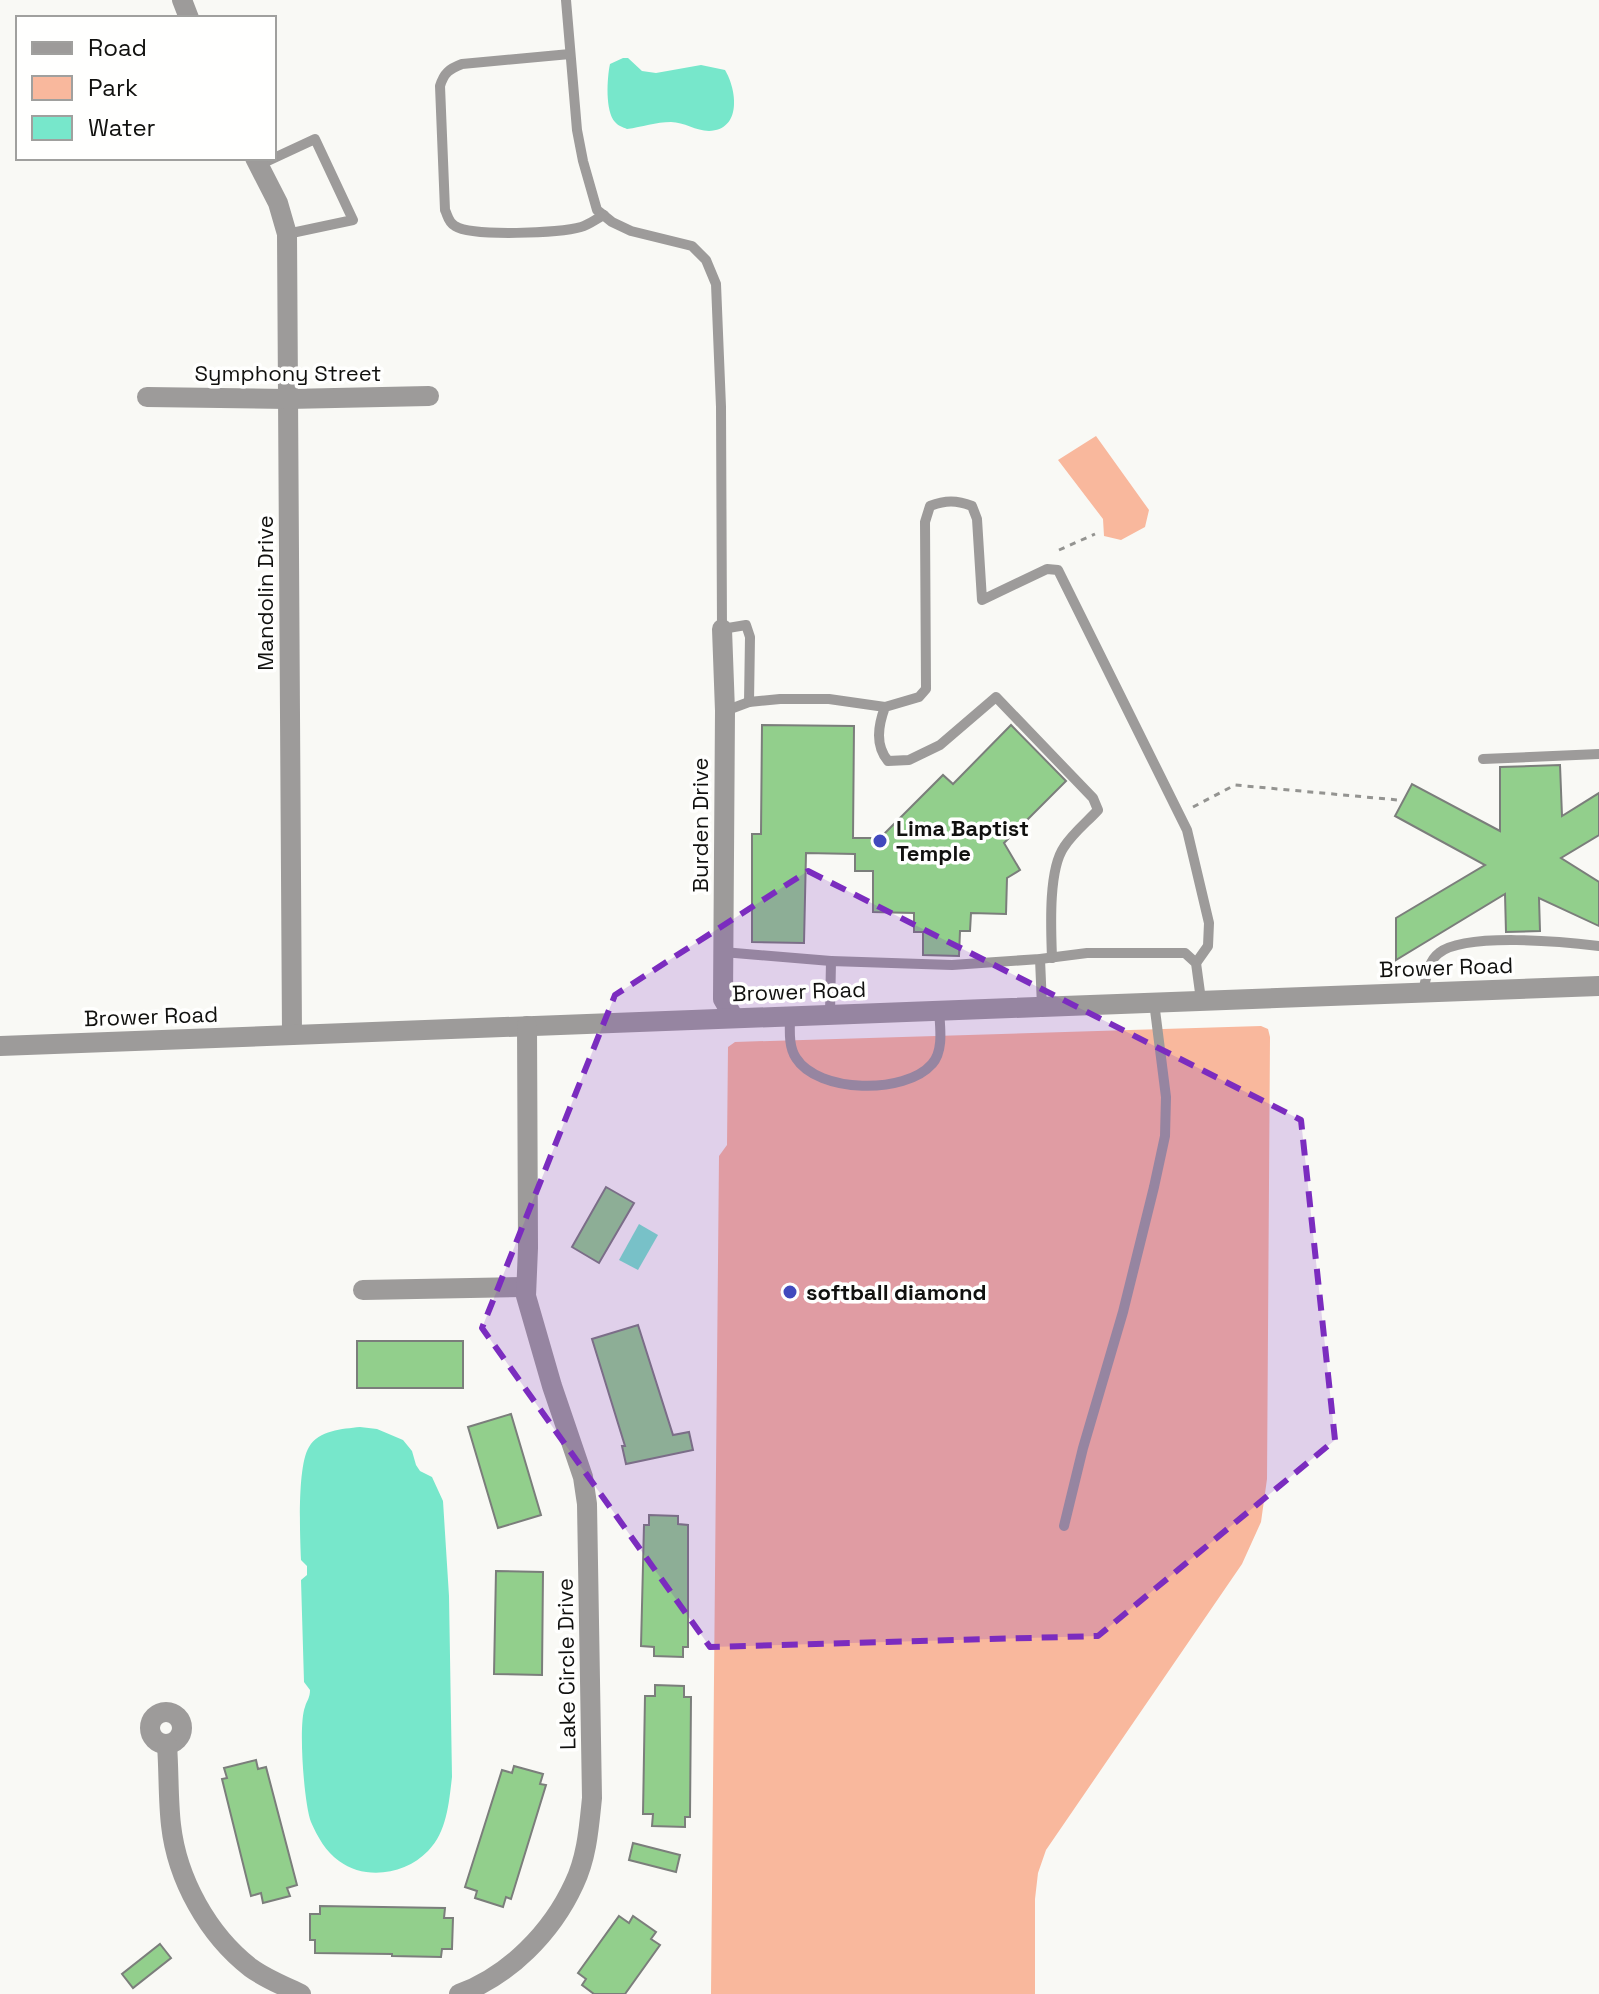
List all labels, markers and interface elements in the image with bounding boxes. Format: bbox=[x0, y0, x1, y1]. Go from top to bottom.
legend bbox=[16, 16, 276, 160]
text: Road bbox=[88, 32, 147, 63]
text: Park bbox=[88, 72, 138, 103]
text: Water bbox=[88, 112, 156, 143]
street label: Symphony Street bbox=[195, 359, 381, 387]
street label: Mandolin Drive bbox=[251, 515, 279, 671]
street label: Burden Drive bbox=[686, 758, 714, 892]
place label: Lima Baptist Temple bbox=[896, 814, 1029, 867]
marker: Lima Baptist Temple bbox=[871, 832, 889, 850]
street label: Brower Road bbox=[1378, 951, 1514, 983]
street label: Brower Road bbox=[731, 975, 867, 1007]
street label: Brower Road bbox=[83, 1000, 219, 1032]
place label: softball diamond bbox=[806, 1278, 987, 1306]
marker: softball diamond bbox=[781, 1283, 799, 1301]
street label: Lake Circle Drive bbox=[551, 1578, 581, 1750]

